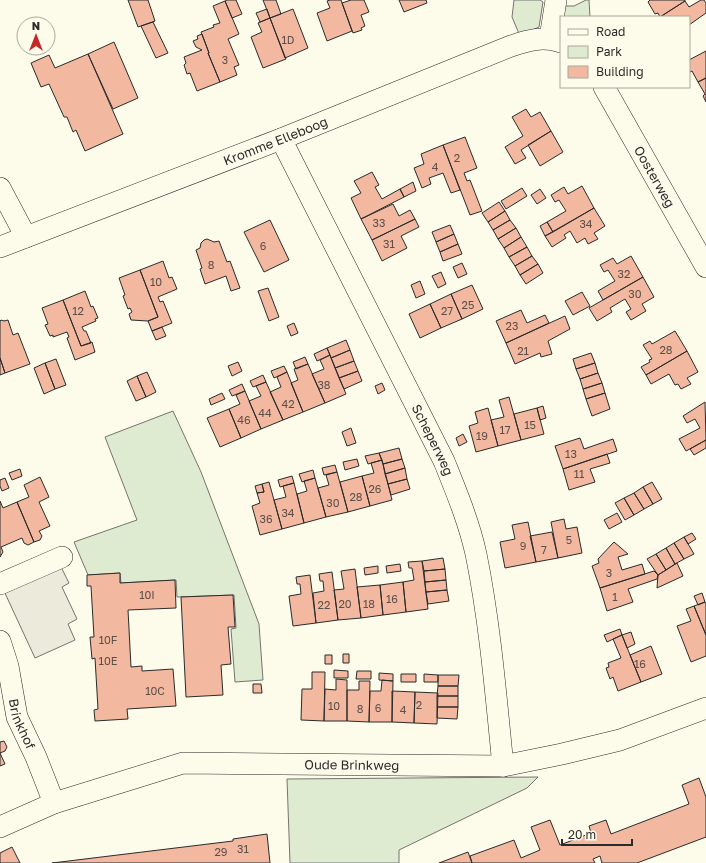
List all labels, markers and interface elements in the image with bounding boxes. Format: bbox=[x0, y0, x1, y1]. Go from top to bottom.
north arrow bbox=[16, 16, 56, 56]
legend bbox=[560, 16, 690, 88]
text: N bbox=[32, 19, 40, 32]
text: Road bbox=[596, 24, 625, 39]
house number: 1D bbox=[281, 33, 295, 46]
text: Park bbox=[596, 44, 622, 59]
house number: 3 bbox=[222, 53, 228, 66]
text: Building bbox=[596, 64, 644, 79]
street label: Kromme Elleboog bbox=[221, 113, 330, 169]
street label: Oosterweg bbox=[631, 143, 679, 210]
house number: 2 bbox=[454, 151, 460, 164]
house number: 4 bbox=[432, 160, 439, 173]
house number: 33 bbox=[373, 216, 385, 229]
house number: 34 bbox=[579, 217, 593, 230]
house number: 31 bbox=[383, 237, 395, 250]
house number: 6 bbox=[260, 239, 267, 252]
house number: 8 bbox=[208, 258, 215, 271]
house number: 32 bbox=[618, 267, 630, 280]
house number: 10 bbox=[150, 275, 162, 288]
house number: 30 bbox=[628, 287, 642, 300]
house number: 25 bbox=[462, 298, 474, 311]
house number: 12 bbox=[72, 304, 84, 317]
house number: 27 bbox=[441, 304, 453, 317]
house number: 23 bbox=[506, 319, 518, 332]
house number: 28 bbox=[659, 343, 673, 356]
house number: 21 bbox=[517, 344, 529, 357]
house number: 38 bbox=[317, 378, 331, 391]
house number: 42 bbox=[281, 397, 295, 410]
street label: Scheperweg bbox=[408, 401, 457, 478]
house number: 44 bbox=[258, 406, 272, 419]
house number: 46 bbox=[237, 413, 251, 426]
house number: 15 bbox=[524, 418, 536, 431]
house number: 17 bbox=[499, 423, 511, 436]
house number: 19 bbox=[476, 429, 488, 442]
house number: 13 bbox=[565, 447, 577, 460]
house number: 11 bbox=[574, 467, 584, 480]
house number: 26 bbox=[368, 482, 382, 495]
house number: 28 bbox=[349, 490, 363, 503]
house number: 30 bbox=[326, 496, 340, 509]
house number: 34 bbox=[281, 506, 295, 519]
house number: 36 bbox=[259, 512, 273, 525]
house number: 5 bbox=[566, 533, 572, 546]
house number: 9 bbox=[520, 539, 526, 552]
house number: 7 bbox=[541, 543, 547, 556]
house number: 3 bbox=[606, 566, 612, 579]
house number: 10I bbox=[139, 588, 155, 601]
house number: 1 bbox=[612, 590, 618, 603]
house number: 16 bbox=[386, 592, 398, 605]
house number: 20 bbox=[338, 597, 352, 610]
house number: 18 bbox=[363, 597, 375, 610]
house number: 22 bbox=[318, 598, 330, 611]
house number: 10F bbox=[99, 633, 118, 646]
house number: 10E bbox=[99, 654, 118, 667]
house number: 16 bbox=[634, 657, 646, 670]
house number: 10C bbox=[145, 684, 165, 697]
street label: Brinkhof bbox=[6, 697, 39, 752]
house number: 2 bbox=[416, 698, 422, 711]
house number: 10 bbox=[328, 699, 340, 712]
house number: 6 bbox=[375, 701, 382, 714]
house number: 8 bbox=[357, 702, 364, 715]
house number: 4 bbox=[400, 703, 407, 716]
street label: Oude Brinkweg bbox=[304, 756, 399, 773]
scale bar bbox=[562, 821, 632, 847]
text: 20 m bbox=[568, 827, 596, 842]
house number: 31 bbox=[237, 842, 249, 855]
house number: 29 bbox=[214, 845, 228, 858]

